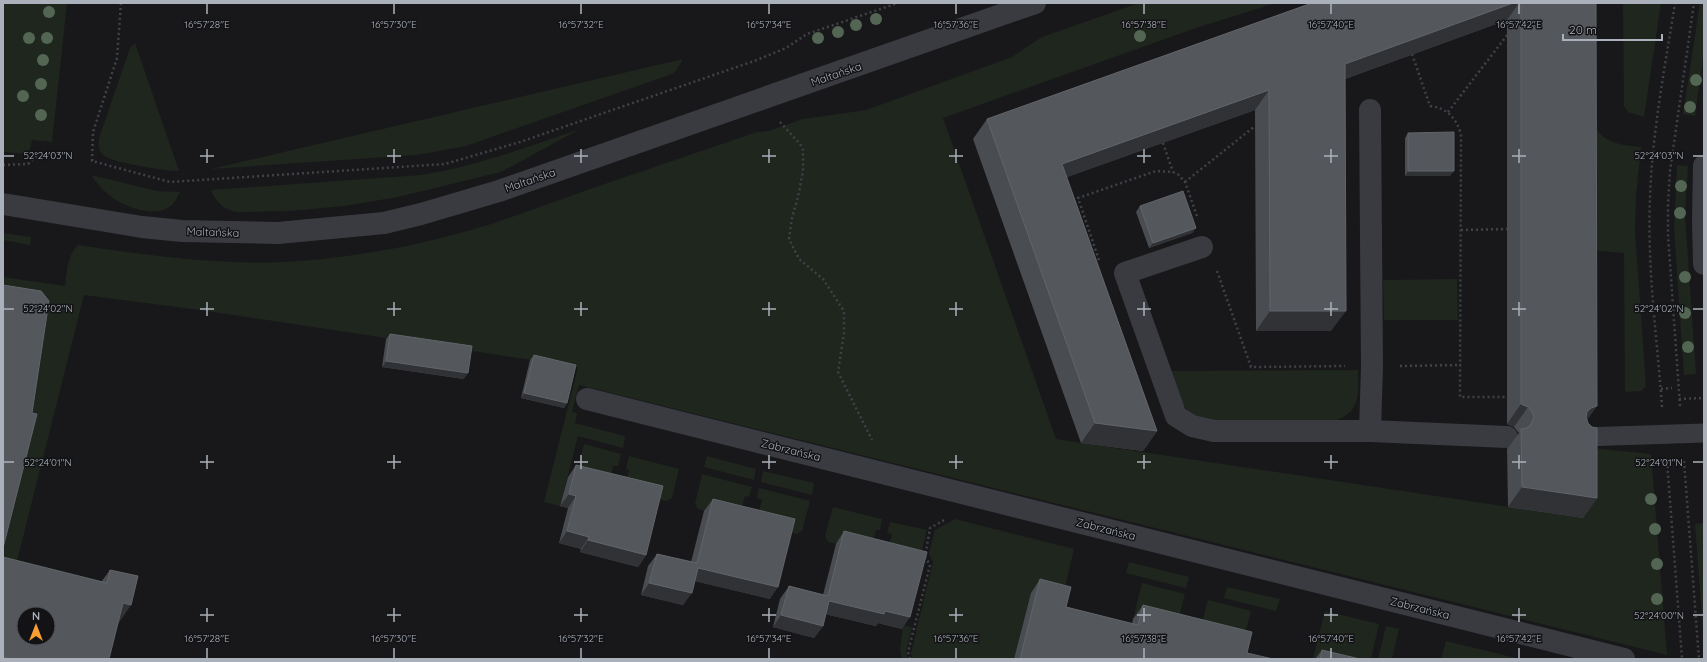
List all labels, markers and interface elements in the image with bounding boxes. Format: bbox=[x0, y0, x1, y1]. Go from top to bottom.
scale bar bbox=[1563, 16, 1662, 42]
text: 16°57'28"E bbox=[184, 18, 230, 31]
text: 16°57'30"E bbox=[371, 18, 417, 31]
text: 16°57'32"E bbox=[558, 18, 604, 31]
text: 16°57'34"E bbox=[747, 18, 792, 31]
text: 16°57'36"E bbox=[933, 18, 979, 31]
text: 16°57'38"E bbox=[1121, 18, 1167, 31]
text: 16°57'40"E bbox=[1308, 18, 1354, 31]
text: 16°57'42"E bbox=[1496, 18, 1542, 31]
text: 20 m bbox=[1569, 22, 1597, 37]
street label: Maltańska bbox=[809, 59, 863, 89]
text: 52°24'03"N bbox=[23, 149, 73, 162]
text: 52°24'03"N bbox=[1634, 149, 1684, 162]
street label: Maltańska bbox=[503, 165, 557, 195]
street label: Maltańska bbox=[186, 224, 240, 240]
text: 52°24'02"N bbox=[23, 302, 73, 315]
text: 52°24'02"N bbox=[1634, 302, 1684, 315]
street label: Zabrzańska bbox=[760, 436, 822, 464]
text: 52°24'01"N bbox=[24, 456, 72, 469]
text: 52°24'01"N bbox=[1635, 456, 1683, 469]
street label: Zabrzańska bbox=[1075, 515, 1137, 543]
street label: Zabrzańska bbox=[1389, 594, 1451, 622]
north arrow bbox=[16, 606, 56, 646]
text: N bbox=[32, 609, 40, 623]
text: 52°24'00"N bbox=[1634, 609, 1684, 622]
text: 16°57'28"E bbox=[184, 632, 230, 645]
text: 16°57'30"E bbox=[371, 632, 417, 645]
text: 16°57'32"E bbox=[558, 632, 604, 645]
text: 16°57'34"E bbox=[747, 632, 792, 645]
text: 16°57'36"E bbox=[933, 632, 979, 645]
text: 16°57'38"E bbox=[1121, 632, 1167, 645]
text: 16°57'40"E bbox=[1308, 632, 1354, 645]
text: 16°57'42"E bbox=[1496, 632, 1542, 645]

